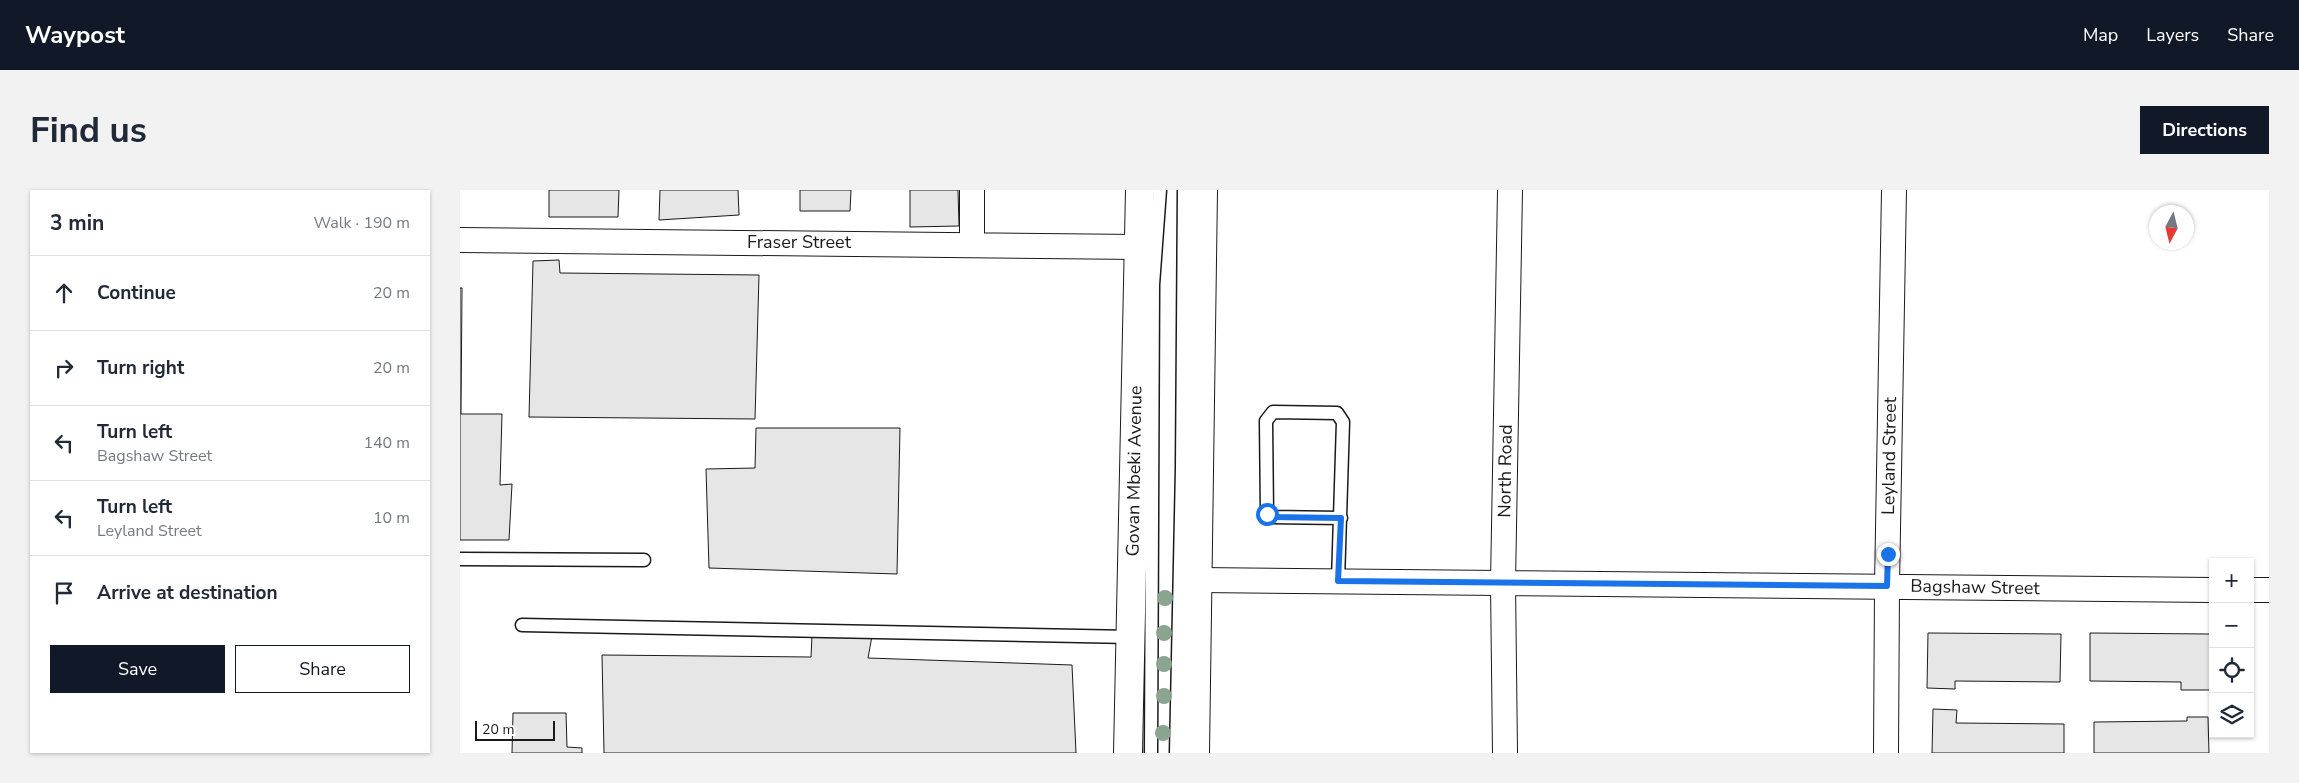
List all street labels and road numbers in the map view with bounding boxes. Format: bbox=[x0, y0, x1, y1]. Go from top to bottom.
street label: Fraser Street bbox=[747, 230, 852, 254]
street label: Govan Mbeki Avenue bbox=[1121, 385, 1147, 557]
street label: Leyland Street bbox=[1876, 396, 1902, 515]
street label: North Road bbox=[1492, 424, 1518, 518]
street label: Bagshaw Street bbox=[1910, 574, 2041, 600]

